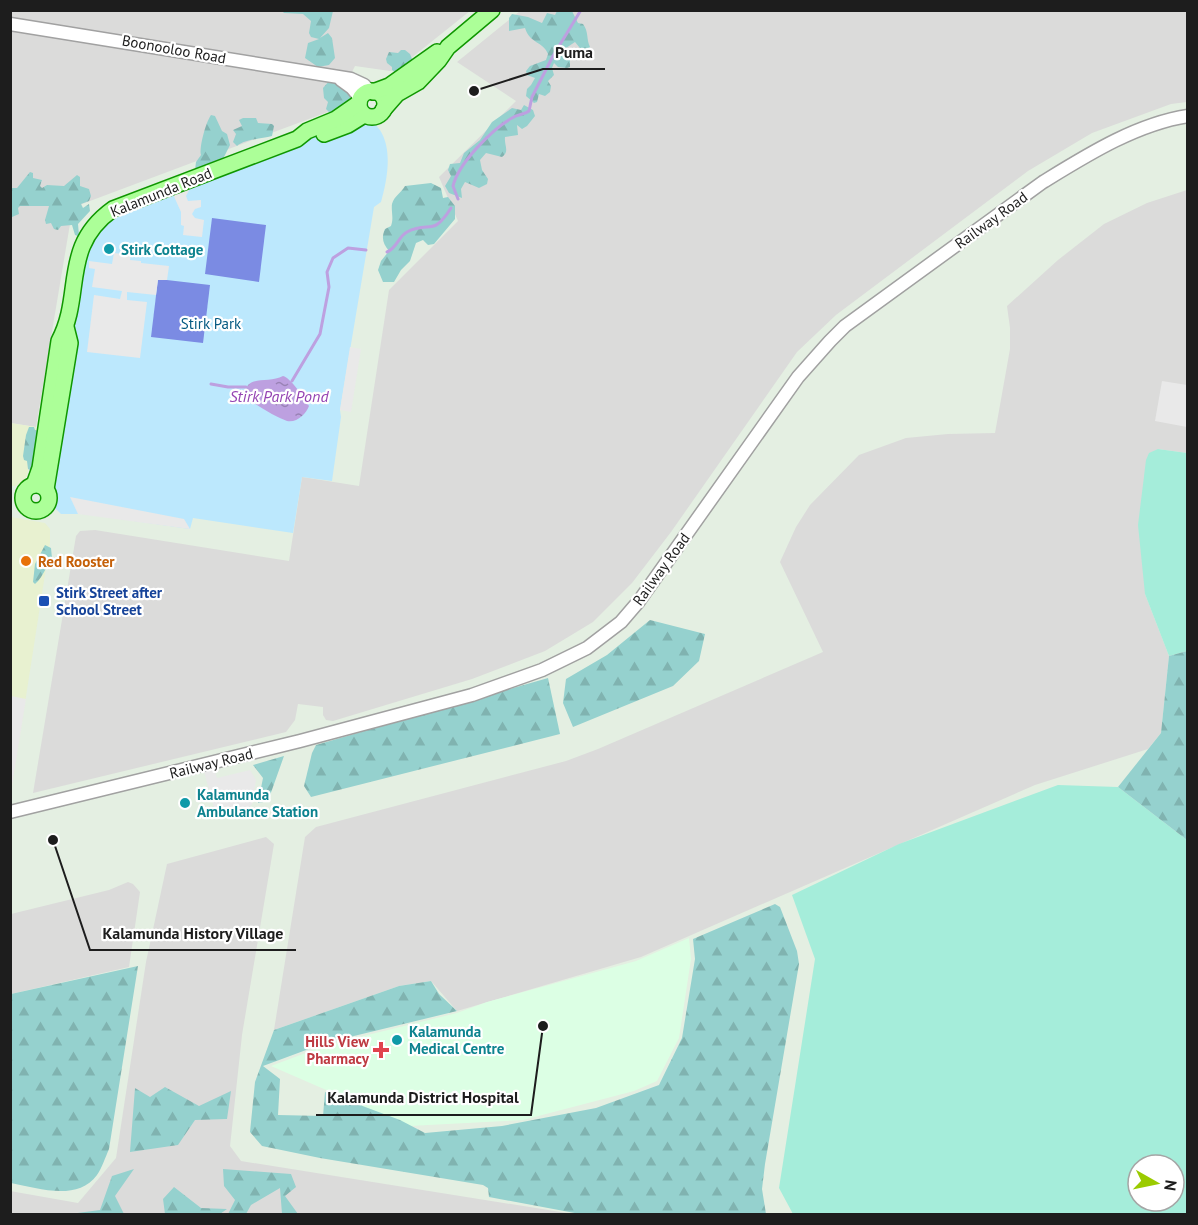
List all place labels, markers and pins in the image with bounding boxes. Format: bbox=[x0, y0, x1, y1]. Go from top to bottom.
callout: Puma bbox=[543, 35, 605, 69]
place label: Stirk Cottage bbox=[121, 240, 204, 259]
marker: Stirk Cottage bbox=[102, 242, 116, 256]
place label: Red Rooster bbox=[38, 552, 115, 571]
marker: Red Rooster bbox=[19, 554, 33, 568]
place label: Stirk Street after School Street bbox=[56, 583, 163, 619]
marker: Stirk Street after School Street bbox=[37, 594, 51, 608]
place label: Kalamunda Ambulance Station bbox=[197, 785, 318, 821]
marker: Kalamunda Ambulance Station bbox=[178, 796, 192, 810]
callout: Kalamunda History Village bbox=[90, 916, 296, 950]
place label: Kalamunda Medical Centre bbox=[409, 1022, 505, 1058]
place label: Hills View Pharmacy bbox=[305, 1032, 370, 1068]
marker: Kalamunda Medical Centre bbox=[390, 1033, 404, 1047]
marker: Hills View Pharmacy bbox=[374, 1043, 388, 1057]
callout: Kalamunda District Hospital bbox=[316, 1081, 531, 1115]

